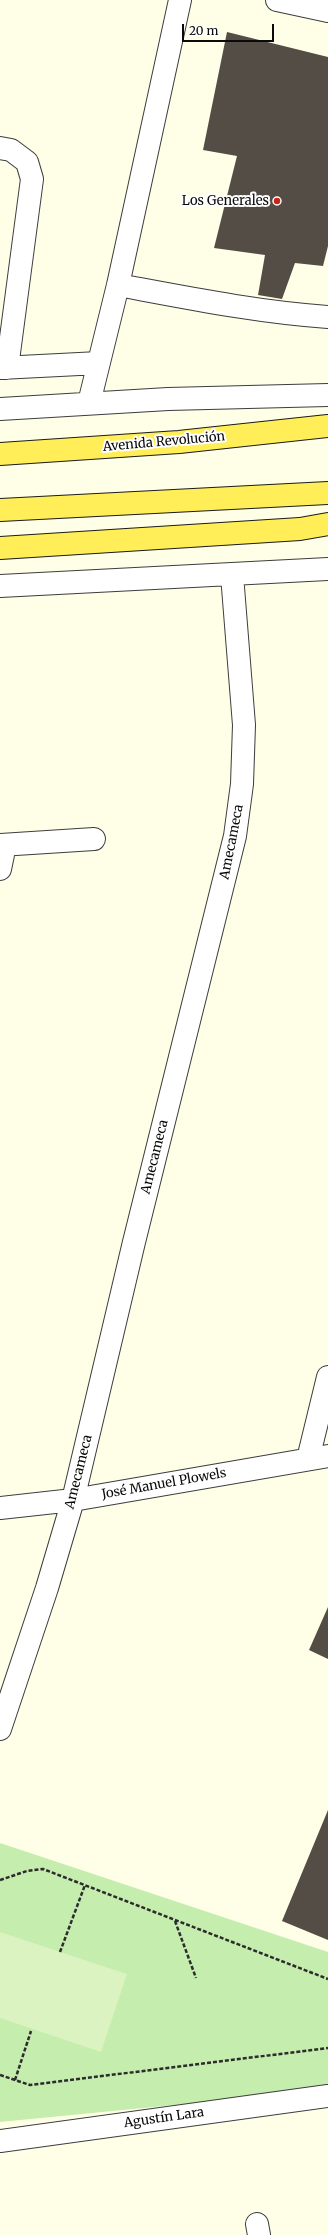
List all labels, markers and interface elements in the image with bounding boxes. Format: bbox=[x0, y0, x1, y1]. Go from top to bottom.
scale bar bbox=[184, 16, 276, 42]
text: 20 m bbox=[189, 23, 218, 38]
place label: Los Generales bbox=[182, 193, 269, 209]
marker: Los Generales bbox=[272, 196, 282, 206]
street label: Avenida Revolución bbox=[102, 429, 226, 455]
street label: Amecameca bbox=[217, 803, 247, 881]
street label: Amecameca bbox=[138, 1118, 172, 1196]
street label: Amecameca bbox=[62, 1433, 96, 1511]
street label: José Manuel Plowels bbox=[100, 1465, 228, 1503]
street label: Agustín Lara bbox=[123, 2105, 205, 2131]

